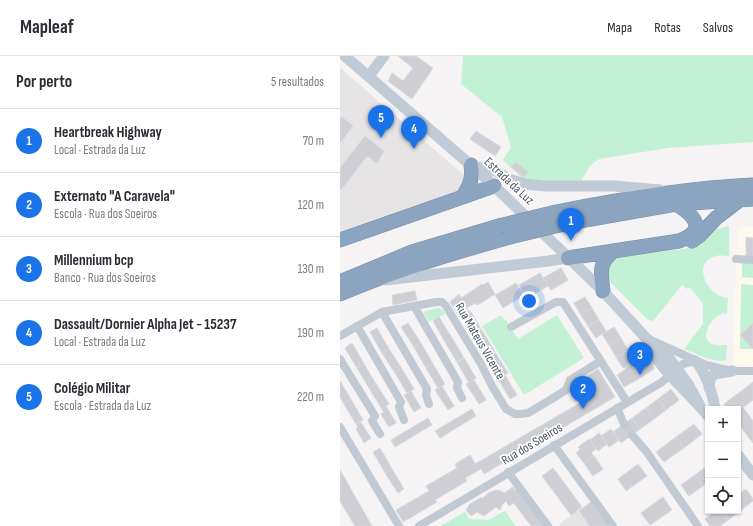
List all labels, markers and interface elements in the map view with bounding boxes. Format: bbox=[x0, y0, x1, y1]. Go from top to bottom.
text: Mapleaf bbox=[20, 16, 74, 39]
text: Mapa bbox=[607, 19, 632, 36]
text: Rotas bbox=[654, 19, 681, 36]
text: Salvos bbox=[703, 19, 733, 36]
text: Por perto bbox=[16, 72, 72, 92]
text: 5 resultados bbox=[271, 74, 324, 90]
pin: 5 bbox=[368, 105, 394, 138]
pin: 4 bbox=[401, 116, 427, 149]
text: Heartbreak Highway bbox=[54, 123, 162, 142]
text: 1 bbox=[26, 133, 32, 149]
text: 70 m bbox=[303, 133, 324, 149]
text: Local · Estrada da Luz bbox=[54, 142, 146, 158]
street label: Estrada da Luz bbox=[481, 154, 538, 208]
text: Externato "A Caravela" bbox=[54, 187, 175, 206]
text: 2 bbox=[26, 197, 32, 213]
text: 120 m bbox=[298, 197, 324, 213]
text: Escola · Rua dos Soeiros bbox=[54, 206, 157, 222]
pin: 1 bbox=[558, 208, 584, 241]
text: Millennium bcp bbox=[54, 251, 134, 270]
text: 3 bbox=[26, 261, 32, 277]
text: 130 m bbox=[298, 261, 324, 277]
text: Banco · Rua dos Soeiros bbox=[54, 270, 156, 286]
your location bbox=[519, 291, 539, 311]
street label: Rua Mateus Vicente bbox=[452, 300, 508, 382]
text: Dassault/Dornier Alpha Jet - 15237 bbox=[54, 315, 237, 334]
text: 4 bbox=[26, 325, 32, 341]
text: 190 m bbox=[297, 325, 324, 341]
text: Local · Estrada da Luz bbox=[54, 334, 146, 350]
pin: 3 bbox=[627, 342, 653, 375]
pin: 2 bbox=[570, 376, 596, 409]
text: Colégio Militar bbox=[54, 379, 130, 398]
text: 5 bbox=[26, 389, 32, 405]
text: 220 m bbox=[297, 389, 324, 405]
text: Escola · Estrada da Luz bbox=[54, 398, 151, 414]
map controls bbox=[705, 406, 741, 514]
button: + bbox=[705, 406, 741, 442]
street label: Rua dos Soeiros bbox=[499, 419, 566, 468]
button: − bbox=[705, 442, 741, 478]
button: locate bbox=[705, 478, 741, 514]

